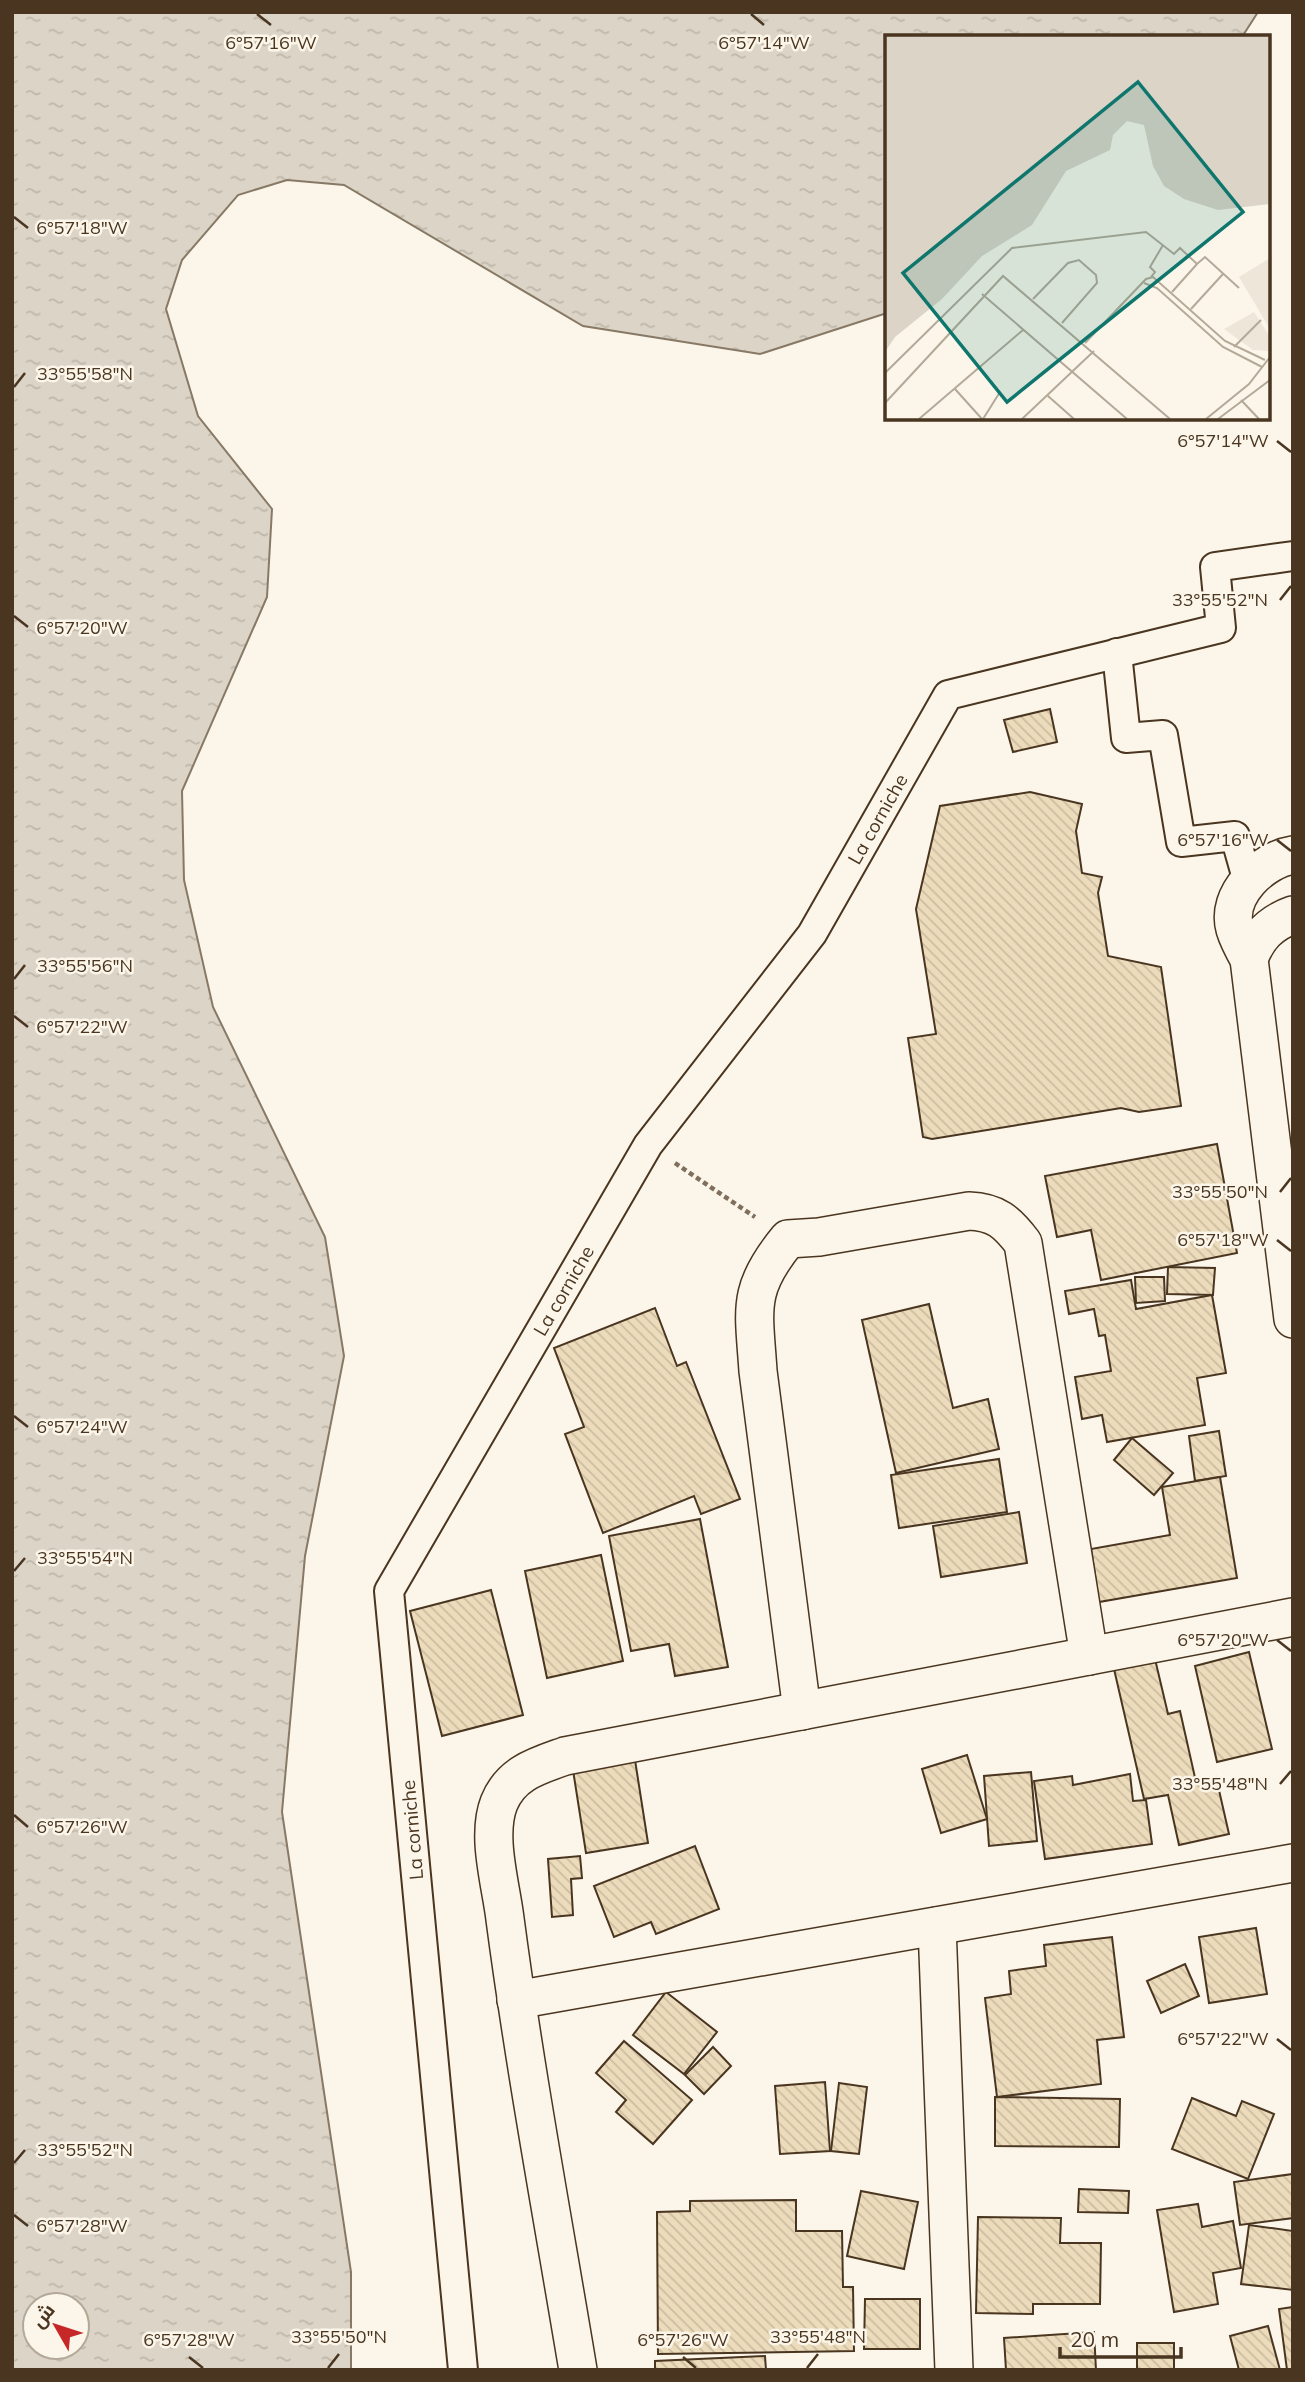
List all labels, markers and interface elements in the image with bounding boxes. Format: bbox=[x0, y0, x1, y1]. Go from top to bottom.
text: 6°57'16"W bbox=[225, 31, 317, 54]
text: 6°57'14"W bbox=[718, 31, 810, 54]
inset map bbox=[885, 35, 1270, 420]
text: 6°57'18"W bbox=[36, 216, 128, 239]
text: 33°55'58"N bbox=[37, 362, 133, 385]
text: 6°57'14"W bbox=[1177, 429, 1269, 452]
text: 33°55'52"N bbox=[1172, 588, 1268, 611]
text: 6°57'20"W bbox=[36, 616, 128, 639]
street label: La corniche bbox=[842, 769, 913, 868]
text: 6°57'16"W bbox=[1177, 828, 1269, 851]
text: 33°55'56"N bbox=[37, 954, 133, 977]
text: 6°57'22"W bbox=[36, 1015, 128, 1038]
text: 33°55'50"N bbox=[1172, 1180, 1268, 1203]
text: 6°57'18"W bbox=[1177, 1228, 1269, 1251]
street label: La corniche bbox=[528, 1241, 599, 1340]
text: 6°57'24"W bbox=[36, 1415, 128, 1438]
text: 33°55'54"N bbox=[37, 1546, 133, 1569]
text: 6°57'20"W bbox=[1177, 1628, 1269, 1651]
text: 33°55'48"N bbox=[1172, 1772, 1268, 1795]
street label: La corniche bbox=[396, 1779, 428, 1881]
text: 6°57'26"W bbox=[36, 1815, 128, 1838]
text: 6°57'22"W bbox=[1177, 2027, 1269, 2050]
text: 33°55'52"N bbox=[37, 2138, 133, 2161]
text: 6°57'28"W bbox=[36, 2214, 128, 2237]
north arrow bbox=[21, 2291, 91, 2361]
text: ش bbox=[26, 2298, 60, 2332]
scale bar bbox=[1060, 2316, 1181, 2360]
text: 33°55'50"N bbox=[291, 2325, 387, 2348]
text: 33°55'48"N bbox=[770, 2325, 866, 2348]
text: 20 m bbox=[1070, 2326, 1119, 2352]
text: 6°57'28"W bbox=[143, 2328, 235, 2351]
text: 6°57'26"W bbox=[637, 2328, 729, 2351]

